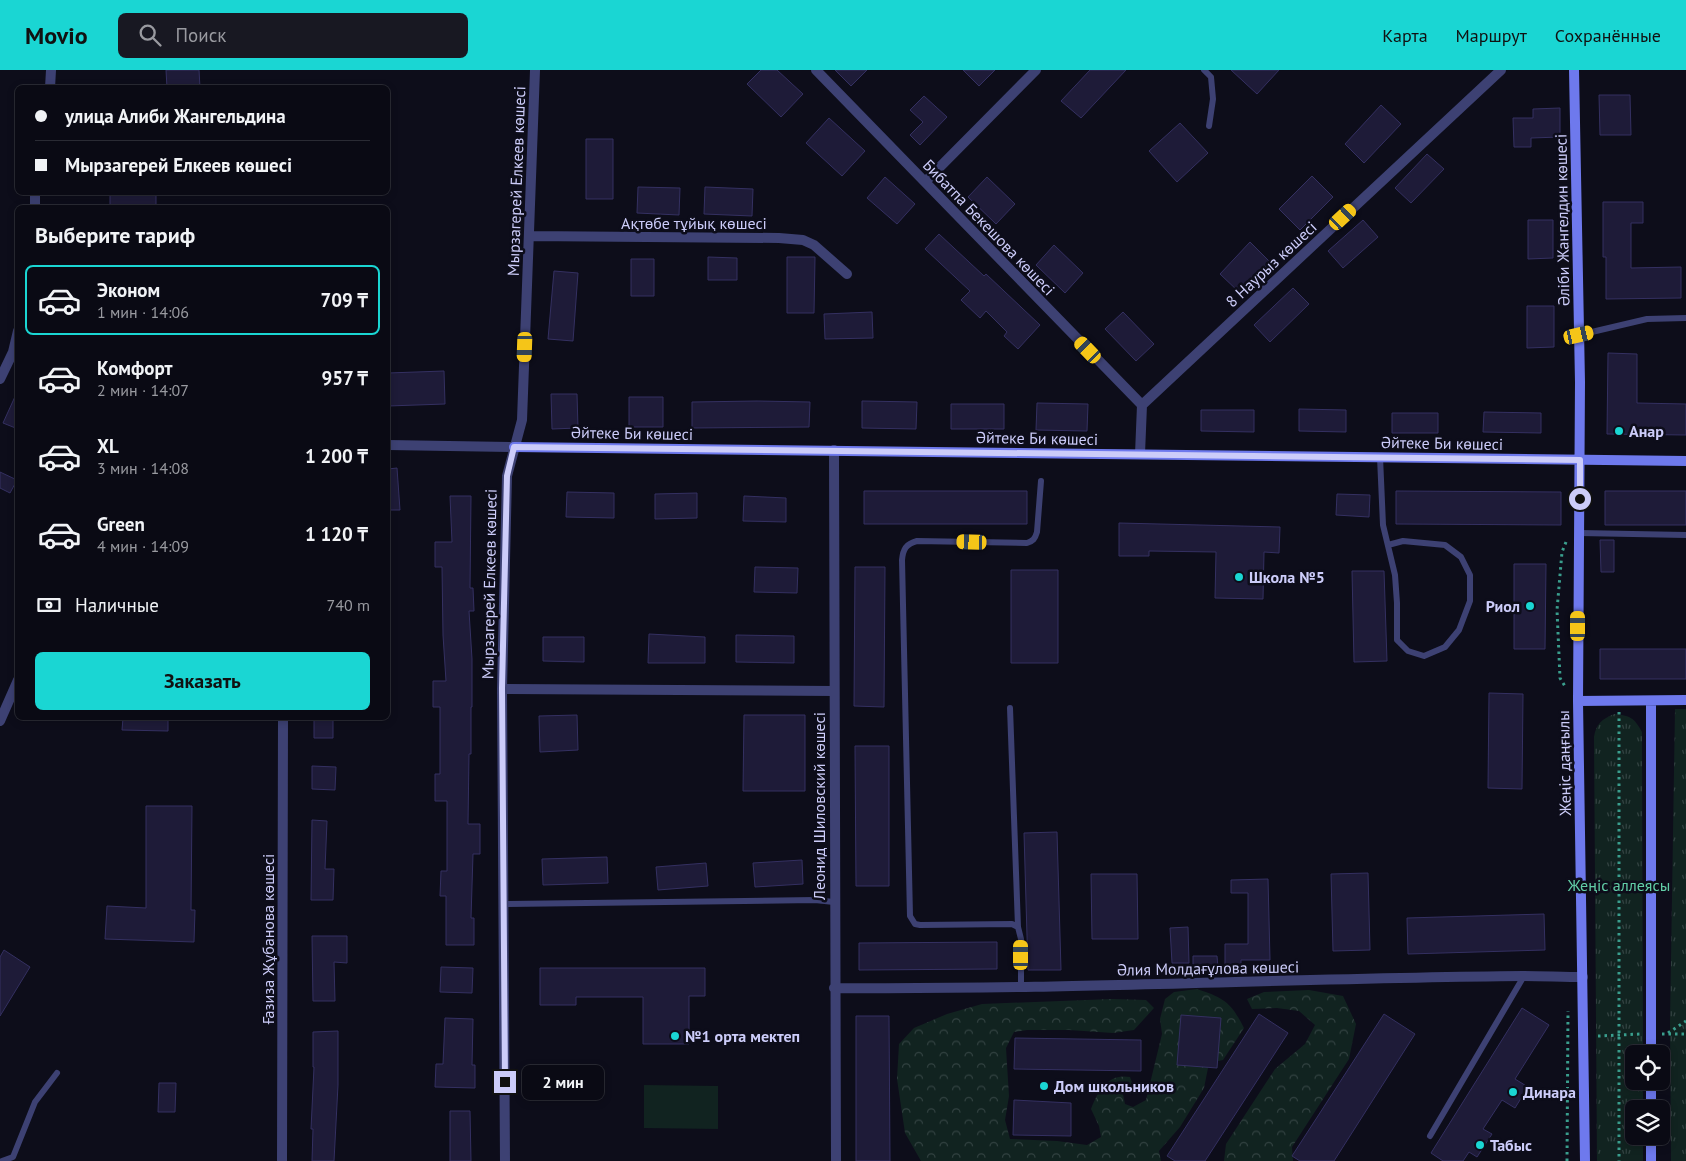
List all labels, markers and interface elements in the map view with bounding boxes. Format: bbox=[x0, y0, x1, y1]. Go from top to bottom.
search box bbox=[118, 13, 468, 58]
text: Movio bbox=[25, 20, 88, 51]
icon: search bbox=[136, 21, 164, 49]
text: Поиск bbox=[176, 23, 226, 47]
text: Карта bbox=[1382, 24, 1428, 47]
text: Маршрут bbox=[1456, 24, 1527, 47]
text: Сохранённые bbox=[1555, 24, 1661, 47]
street label: Мырзагерей Елкеев көшесі bbox=[503, 86, 529, 276]
text: улица Алиби Жангельдина bbox=[65, 104, 286, 128]
street label: Әліби Жангелдин көшесі bbox=[1550, 134, 1574, 306]
text: Мырзагерей Елкеев көшесі bbox=[65, 153, 292, 177]
street label: Бибатпа Бекешова көшесі bbox=[919, 155, 1059, 299]
car bbox=[1326, 201, 1359, 233]
street label: Ақтөбе тұйық көшесі bbox=[621, 213, 767, 233]
street label: 8 Наурыз көшесі bbox=[1221, 217, 1321, 311]
text: Выберите тариф bbox=[35, 221, 195, 249]
icon: car bbox=[37, 278, 82, 323]
text: Эконом bbox=[97, 278, 160, 302]
text: 709 ₸ bbox=[320, 288, 368, 312]
text: 1 мин · 14:06 bbox=[97, 302, 189, 322]
car bbox=[1562, 324, 1595, 346]
car bbox=[516, 332, 533, 362]
car bbox=[1072, 334, 1103, 366]
icon: car bbox=[37, 356, 82, 401]
text: Комфорт bbox=[97, 356, 173, 380]
text: 957 ₸ bbox=[322, 366, 368, 390]
text: 2 мин · 14:07 bbox=[97, 380, 189, 400]
place label: Анар bbox=[1629, 421, 1664, 441]
street label: Әйтеке Би көшесі bbox=[571, 422, 693, 444]
marker: Анар bbox=[1613, 425, 1625, 437]
street label: Әйтеке Би көшесі bbox=[976, 427, 1098, 449]
street label: Әйтеке Би көшесі bbox=[1381, 432, 1503, 454]
icon: car bbox=[37, 434, 82, 479]
text: XL bbox=[97, 434, 119, 458]
text: 1 200 ₸ bbox=[305, 444, 368, 468]
text: 3 мин · 14:08 bbox=[97, 458, 189, 478]
route start bbox=[1569, 488, 1591, 510]
street label: Мырзагерей Елкеев көшесі bbox=[477, 489, 501, 679]
icon: car bbox=[37, 512, 82, 557]
text: Green bbox=[97, 512, 145, 536]
text: 1 120 ₸ bbox=[305, 522, 368, 546]
car bbox=[956, 534, 987, 550]
text: 4 мин · 14:09 bbox=[97, 536, 189, 556]
place label: Школа №5 bbox=[1249, 567, 1325, 587]
marker: Школа №5 bbox=[1233, 571, 1245, 583]
icon: cash bbox=[35, 591, 63, 619]
text: Наличные bbox=[75, 593, 159, 617]
text: 740 m bbox=[327, 595, 370, 615]
place label: Риол bbox=[1486, 596, 1520, 616]
marker: Риол bbox=[1524, 600, 1536, 612]
car bbox=[1570, 611, 1585, 641]
button: Заказать bbox=[35, 652, 370, 710]
street label: Жеңіс даңғылы bbox=[1553, 710, 1575, 817]
street label: Леонид Шиловский көшесі bbox=[809, 712, 829, 901]
street label: Ғазиза Жұбанова көшесі bbox=[258, 854, 278, 1024]
park label: Жеңіс аллеясы bbox=[1567, 875, 1670, 895]
car bbox=[1013, 940, 1028, 970]
street label: Әлия Молдағұлова көшесі bbox=[1117, 956, 1299, 980]
place label: №1 орта мектеп bbox=[685, 1026, 800, 1046]
marker: №1 орта мектеп bbox=[669, 1030, 681, 1042]
map controls bbox=[1625, 1045, 1670, 1145]
button: locate bbox=[1625, 1045, 1670, 1090]
callout: 2 мин bbox=[522, 1064, 605, 1100]
route end bbox=[494, 1071, 516, 1093]
text: 2 мин bbox=[542, 1072, 584, 1092]
place label: Дом школьников bbox=[1054, 1076, 1174, 1096]
marker: Дом школьников bbox=[1038, 1080, 1050, 1092]
place label: Динара bbox=[1523, 1082, 1576, 1102]
marker: Динара bbox=[1507, 1086, 1519, 1098]
button: layers bbox=[1625, 1100, 1670, 1145]
place label: Табыс bbox=[1490, 1135, 1532, 1155]
marker: Табыс bbox=[1474, 1139, 1486, 1151]

